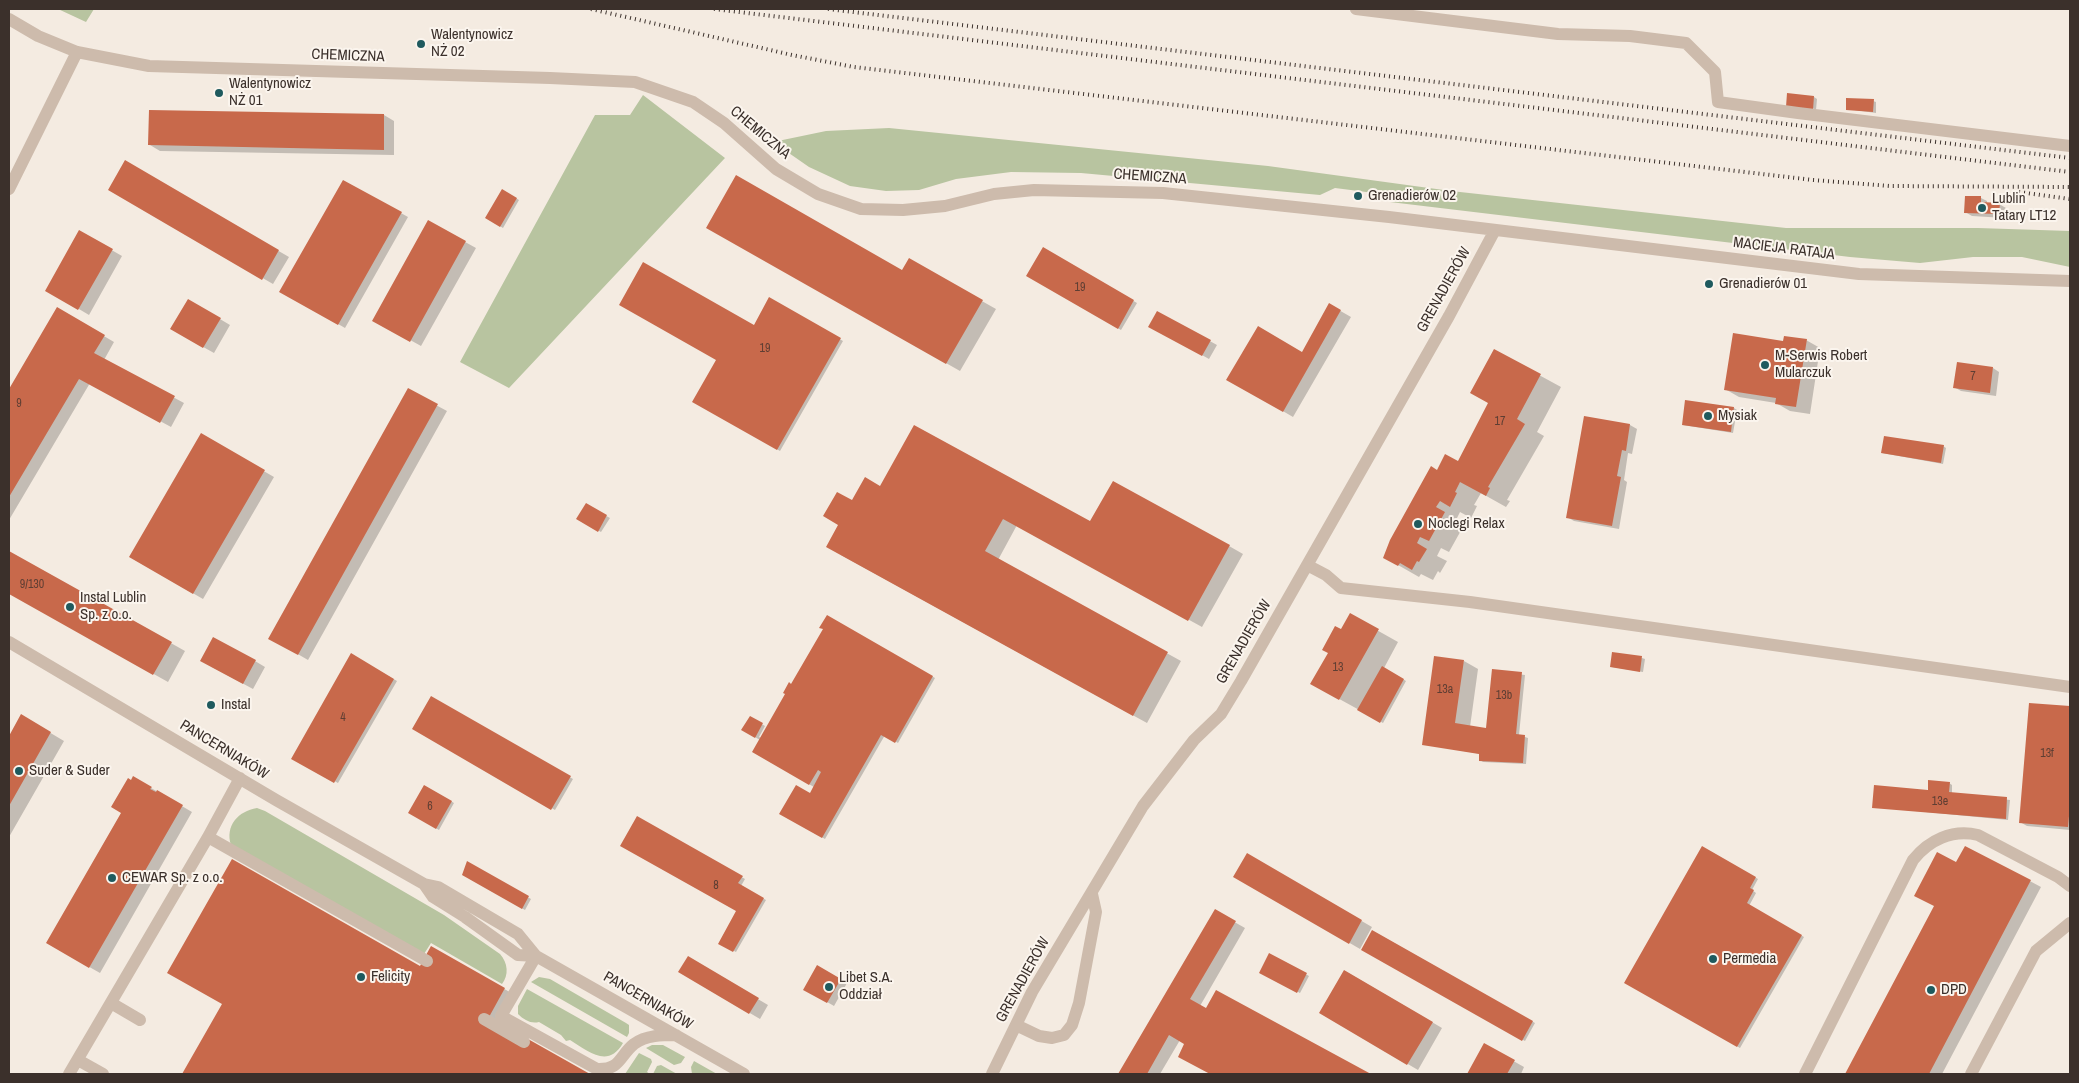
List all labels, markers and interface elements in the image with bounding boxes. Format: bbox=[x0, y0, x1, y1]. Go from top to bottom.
place label: Walentynowicz NŻ 02 bbox=[431, 26, 513, 61]
marker: Walentynowicz NŻ 02 bbox=[415, 38, 427, 50]
street label: CHEMICZNA bbox=[311, 46, 385, 66]
place label: Walentynowicz NŻ 01 bbox=[229, 75, 311, 110]
marker: Walentynowicz NŻ 01 bbox=[213, 87, 225, 99]
street label: CHEMICZNA bbox=[726, 103, 794, 163]
street label: CHEMICZNA bbox=[1113, 165, 1187, 189]
place label: Grenadierów 02 bbox=[1368, 187, 1456, 205]
marker: Grenadierów 02 bbox=[1352, 190, 1364, 202]
place label: Lublin Tatary LT12 bbox=[1992, 190, 2056, 225]
marker: Lublin Tatary LT12 bbox=[1976, 202, 1988, 214]
street label: MACIEJA RATAJA bbox=[1732, 234, 1836, 264]
street label: GRENADIERÓW bbox=[1413, 244, 1475, 336]
place label: Grenadierów 01 bbox=[1719, 275, 1807, 293]
marker: Grenadierów 01 bbox=[1703, 278, 1715, 290]
house number: 19 bbox=[1075, 281, 1085, 295]
house number: 19 bbox=[760, 342, 770, 356]
place label: M-Serwis Robert Mularczuk bbox=[1775, 347, 1867, 382]
marker: M-Serwis Robert Mularczuk bbox=[1759, 359, 1771, 371]
house number: 7 bbox=[1970, 370, 1976, 384]
house number: 9 bbox=[16, 397, 22, 411]
place label: Mysiak bbox=[1718, 407, 1757, 425]
marker: Mysiak bbox=[1702, 410, 1714, 422]
house number: 17 bbox=[1495, 415, 1505, 429]
place label: Noclegi Relax bbox=[1428, 515, 1505, 533]
marker: Noclegi Relax bbox=[1412, 518, 1424, 530]
house number: 9/130 bbox=[20, 578, 44, 592]
place label: Instal Lublin Sp. z o.o. bbox=[80, 589, 146, 624]
street label: GRENADIERÓW bbox=[1213, 597, 1275, 687]
marker: Instal Lublin Sp. z o.o. bbox=[64, 601, 76, 613]
house number: 13 bbox=[1333, 661, 1343, 675]
house number: 13a bbox=[1437, 683, 1453, 697]
house number: 13b bbox=[1496, 689, 1512, 703]
place label: Instal bbox=[221, 696, 250, 714]
marker: Instal bbox=[205, 699, 217, 711]
house number: 4 bbox=[340, 711, 346, 725]
street label: PANCERNIAKÓW bbox=[176, 716, 272, 784]
house number: 13f bbox=[2040, 747, 2054, 761]
place label: Suder & Suder bbox=[29, 762, 110, 780]
marker: Suder & Suder bbox=[13, 765, 25, 777]
house number: 13e bbox=[1932, 795, 1948, 809]
house number: 6 bbox=[427, 800, 433, 814]
place label: CEWAR Sp. z o.o. bbox=[122, 869, 223, 887]
marker: CEWAR Sp. z o.o. bbox=[106, 872, 118, 884]
house number: 8 bbox=[713, 879, 719, 893]
street label: GRENADIERÓW bbox=[992, 934, 1054, 1026]
place label: Permedia bbox=[1723, 950, 1776, 968]
marker: Permedia bbox=[1707, 953, 1719, 965]
place label: Felicity bbox=[371, 968, 410, 986]
street label: PANCERNIAKÓW bbox=[600, 968, 696, 1034]
place label: Libet S.A. Oddział bbox=[839, 969, 893, 1004]
marker: Felicity bbox=[355, 971, 367, 983]
marker: Libet S.A. Oddział bbox=[823, 981, 835, 993]
place label: DPD bbox=[1941, 981, 1967, 999]
marker: DPD bbox=[1925, 984, 1937, 996]

